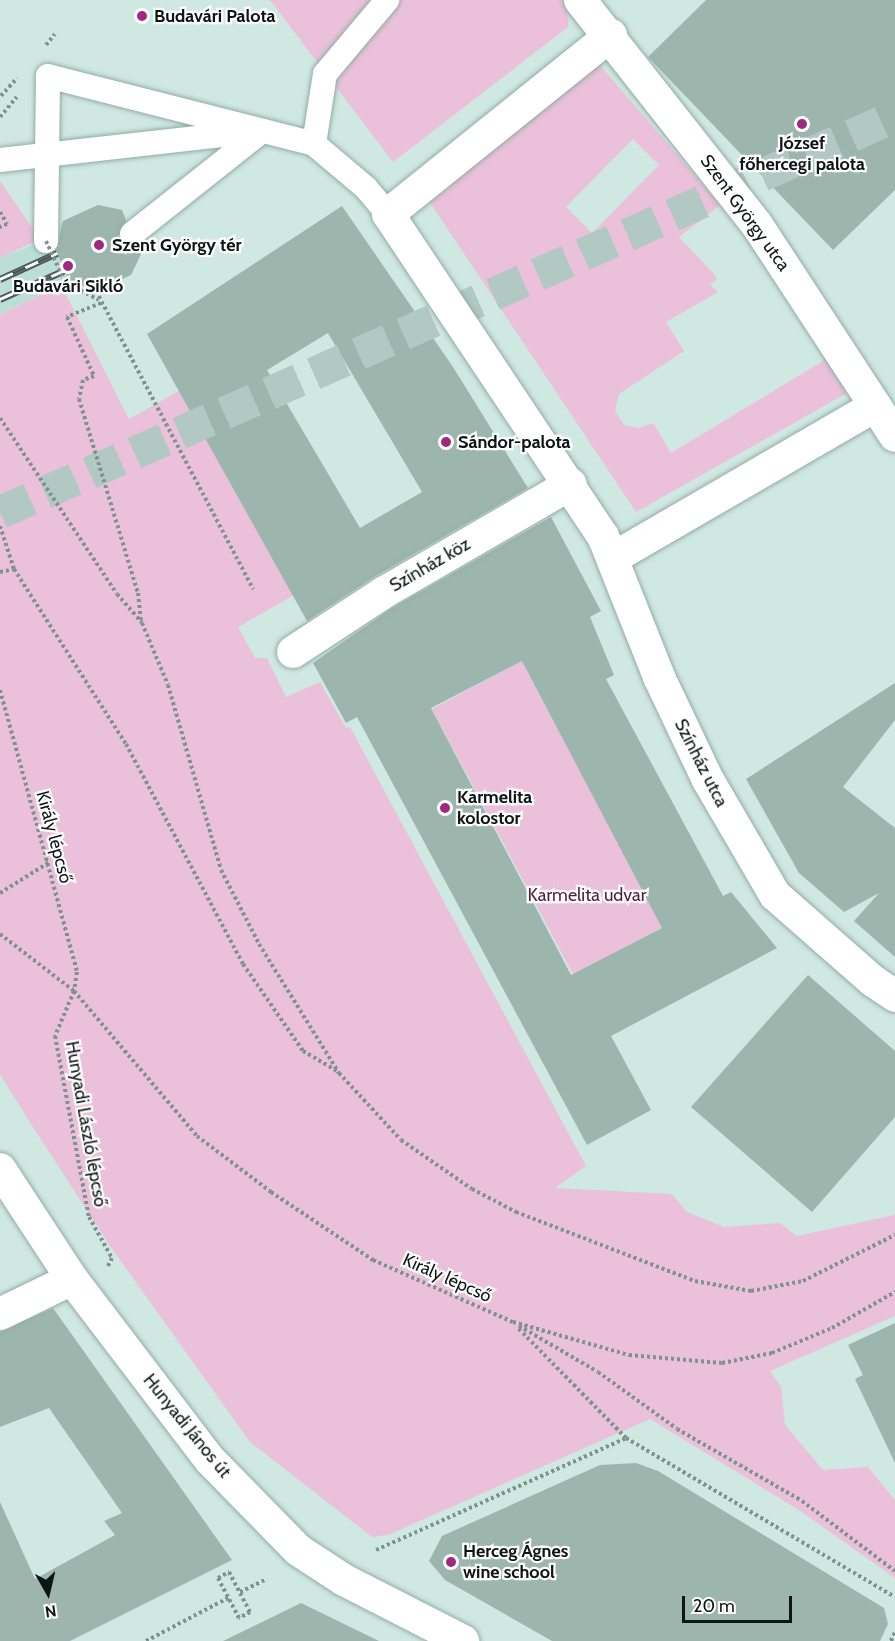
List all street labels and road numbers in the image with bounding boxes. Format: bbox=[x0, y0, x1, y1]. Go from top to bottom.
street label: Szent György utca bbox=[696, 151, 794, 275]
street label: Színház köz bbox=[386, 533, 474, 597]
street label: Színház utca bbox=[670, 715, 732, 811]
street label: Király lépcső bbox=[31, 788, 77, 886]
street label: Hunyadi László lépcső bbox=[61, 1039, 111, 1209]
street label: Király lépcső bbox=[399, 1249, 495, 1307]
street label: Hunyadi János út bbox=[139, 1370, 235, 1482]

